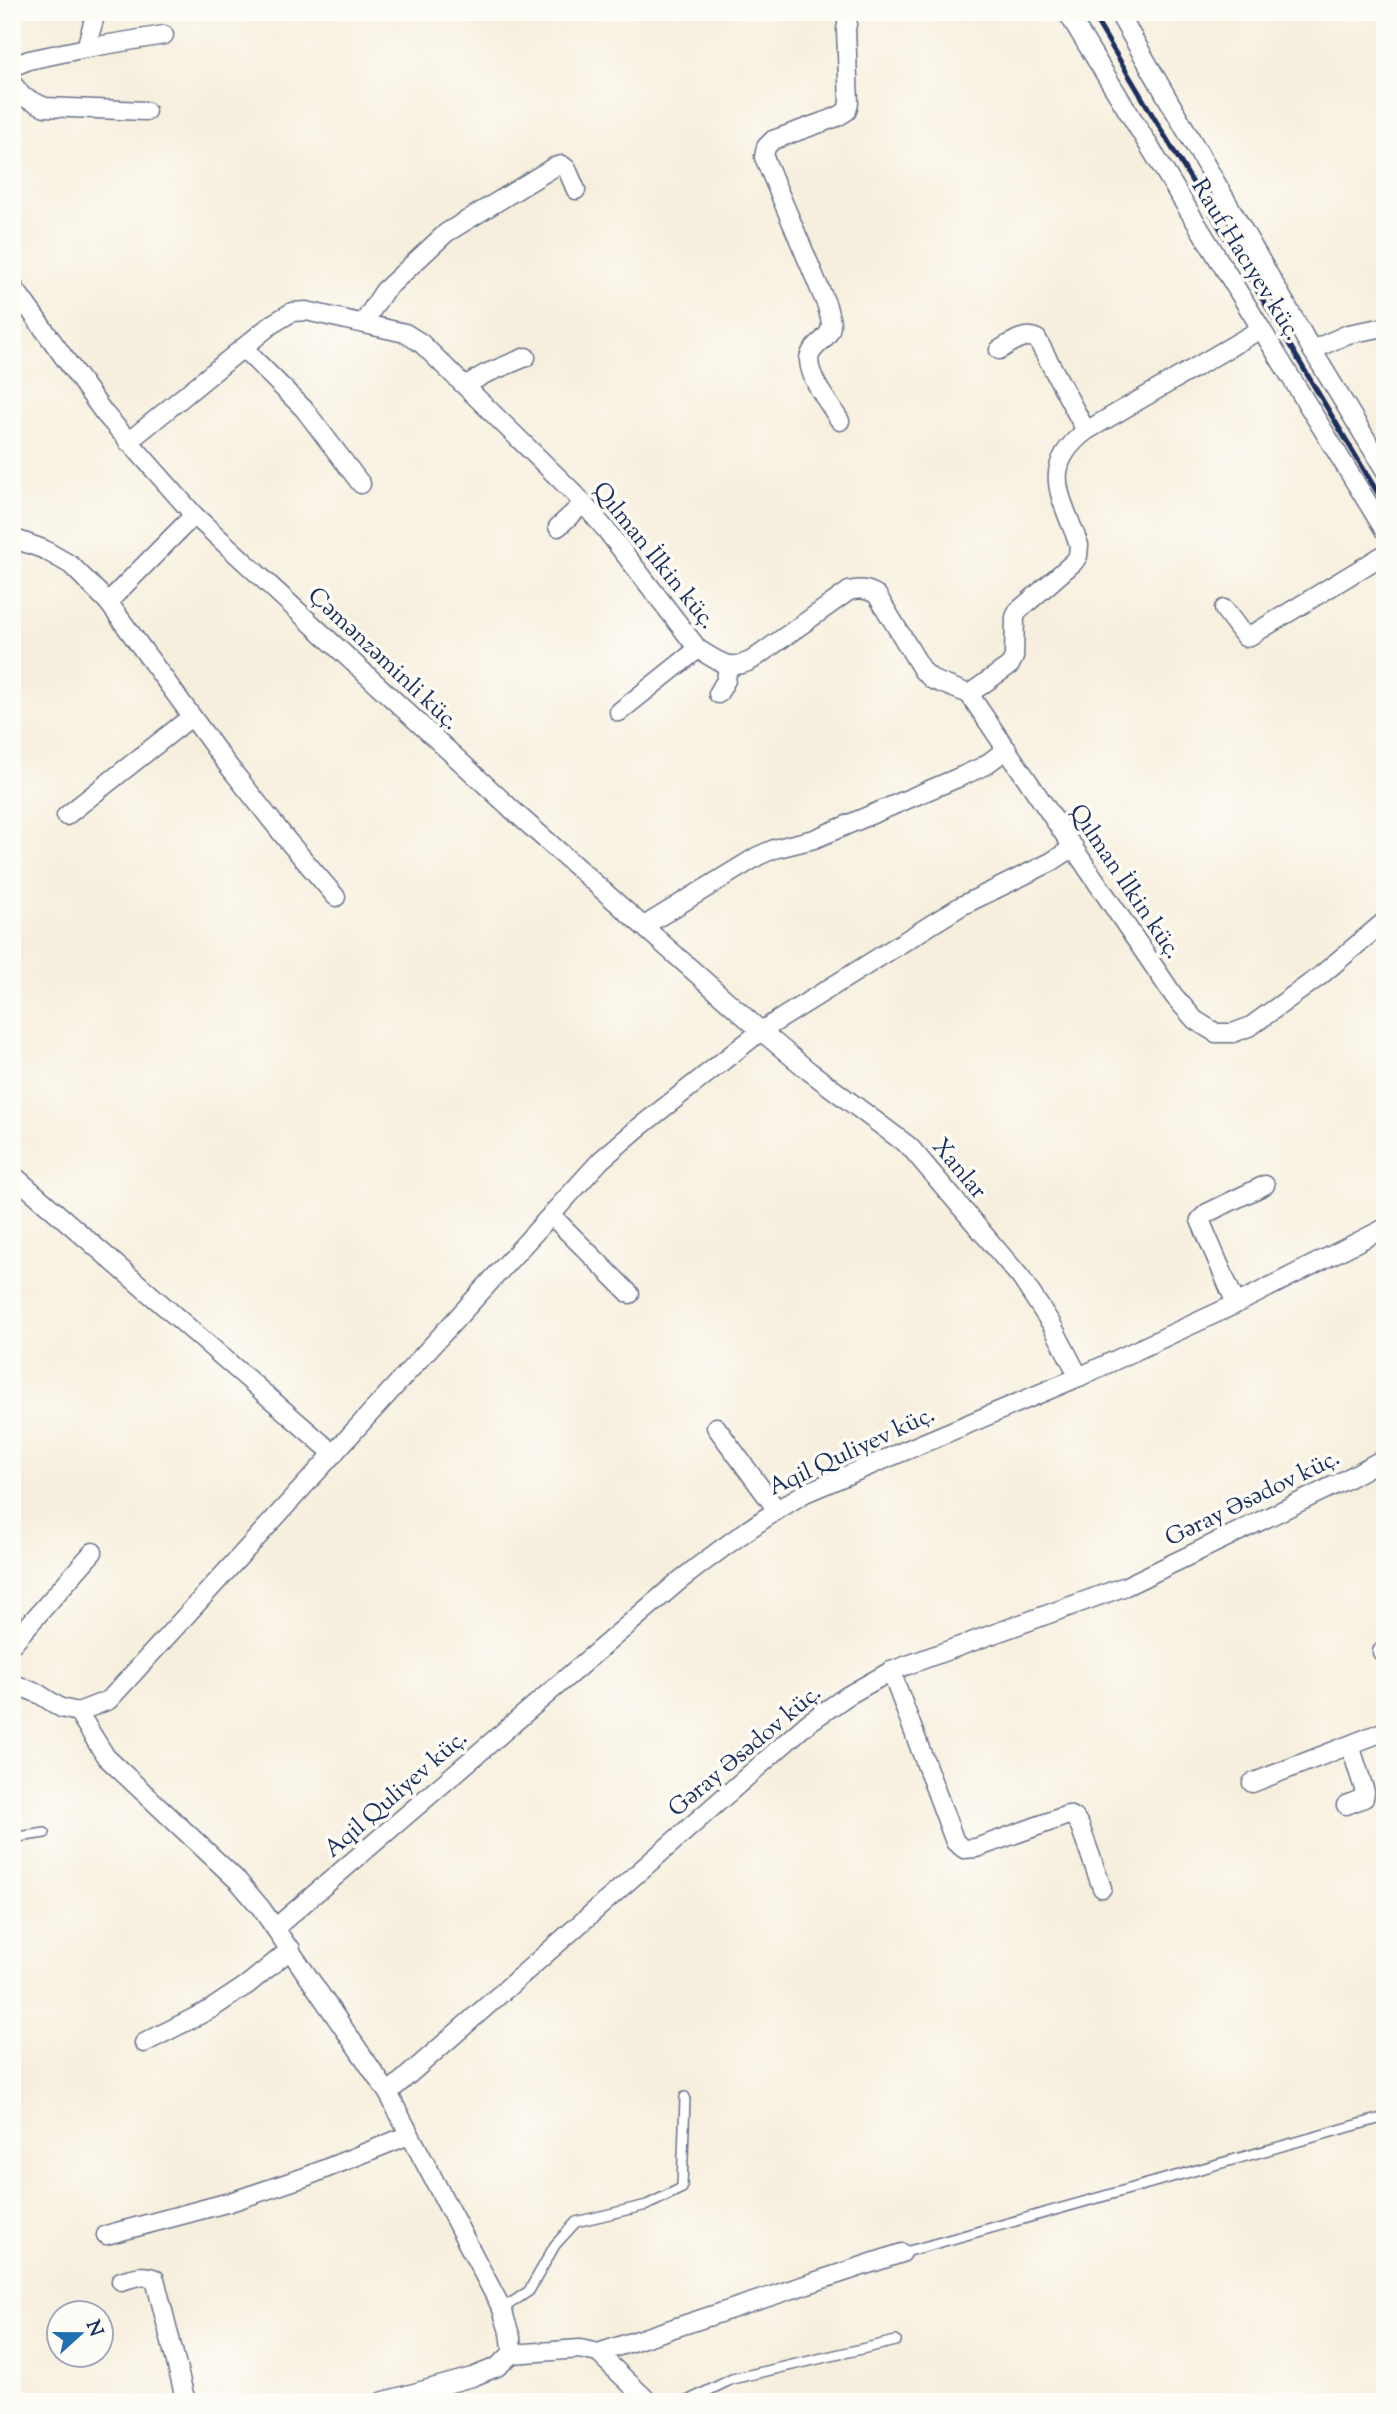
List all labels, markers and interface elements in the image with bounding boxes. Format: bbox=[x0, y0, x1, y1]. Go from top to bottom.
street label: Rauf Hacıyev küç. bbox=[1182, 173, 1309, 348]
street label: Qılman İlkin küç. bbox=[583, 475, 723, 637]
street label: Çəmənzəminli küç. bbox=[299, 580, 466, 739]
street label: Qılman İlkin küç. bbox=[1060, 798, 1189, 966]
street label: Xanlar bbox=[923, 1132, 994, 1207]
street label: Aqil Quliyev küç. bbox=[763, 1398, 941, 1505]
street label: Gəray Əsədov küç. bbox=[1160, 1442, 1346, 1556]
street label: Gəray Əsədov küç. bbox=[661, 1677, 829, 1826]
street label: Aqil Quliyev küç. bbox=[317, 1723, 476, 1867]
north arrow bbox=[46, 2298, 116, 2368]
text: N bbox=[78, 2317, 109, 2341]

